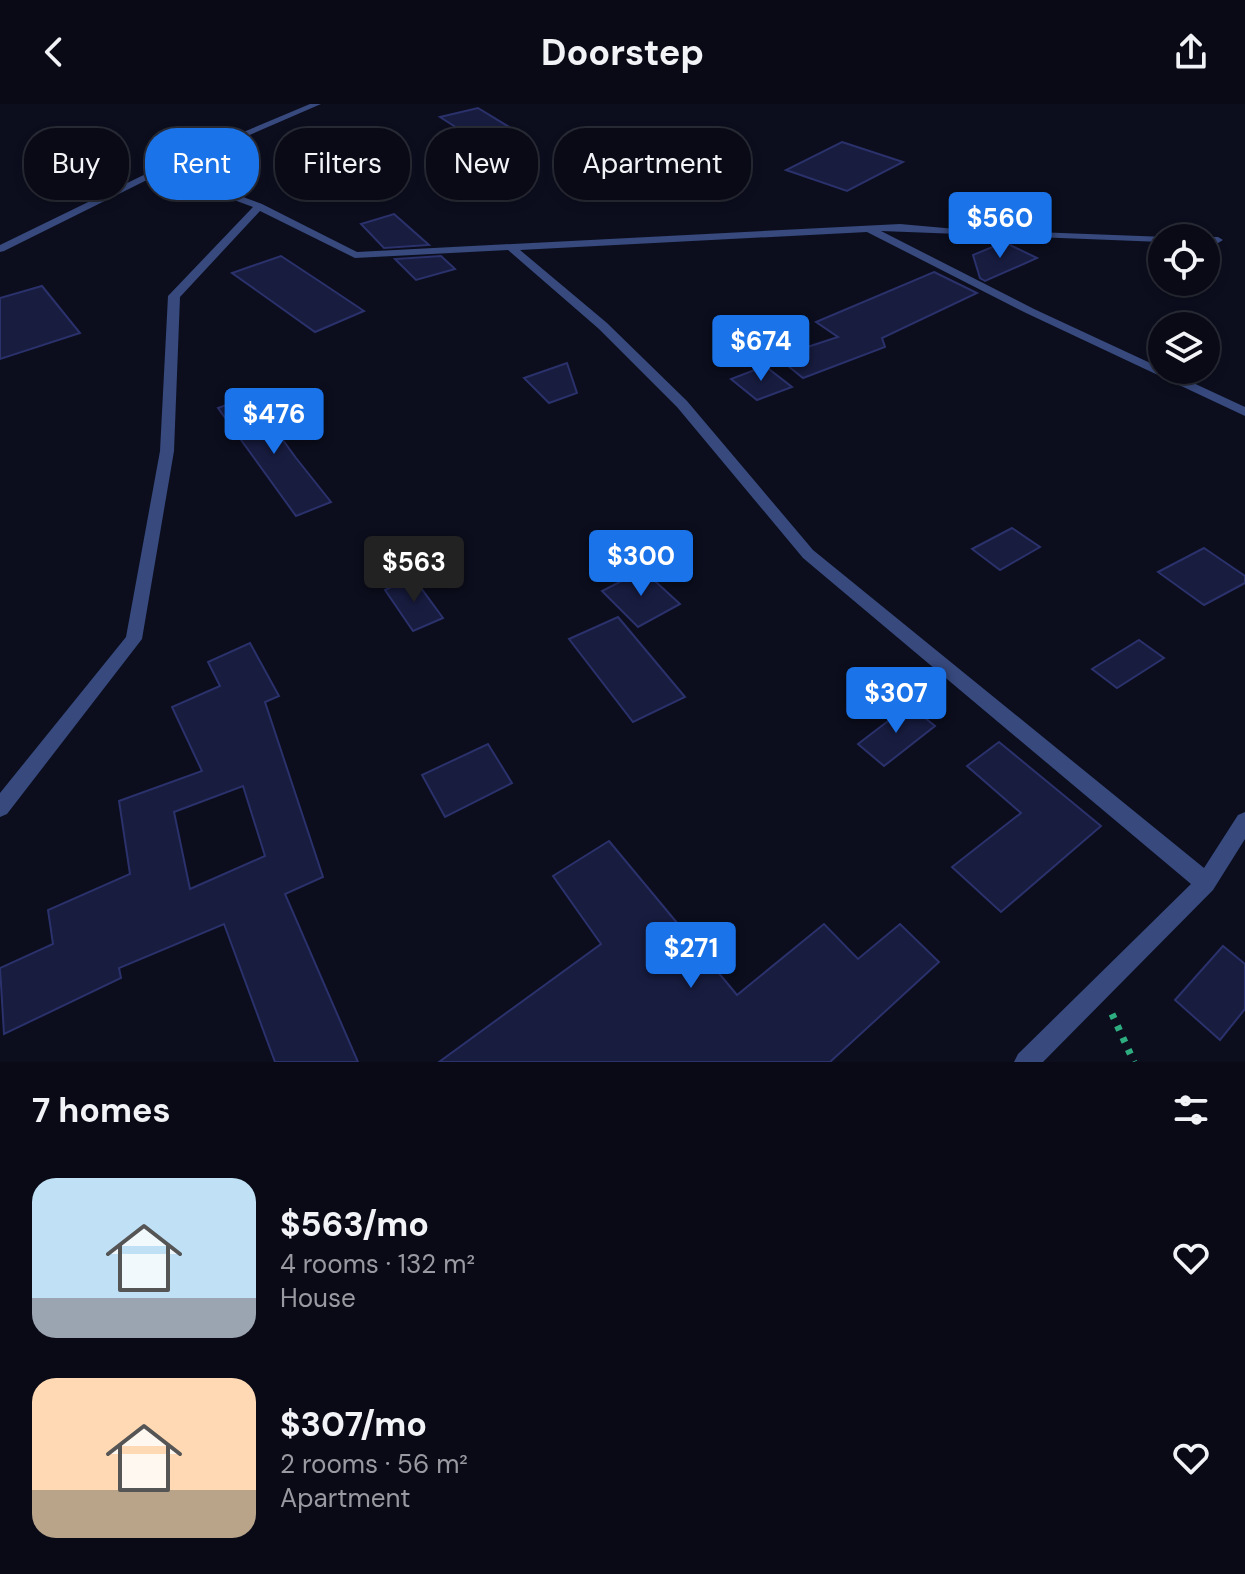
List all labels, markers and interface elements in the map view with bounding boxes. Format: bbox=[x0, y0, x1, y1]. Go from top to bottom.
text: Doorstep bbox=[541, 29, 704, 76]
icon: back bbox=[32, 30, 76, 74]
icon: share bbox=[1169, 30, 1213, 74]
chip: Buy bbox=[24, 128, 129, 200]
chip: Rent bbox=[145, 128, 259, 200]
chip: Filters bbox=[275, 128, 410, 200]
chip: New bbox=[426, 128, 538, 200]
chip: Apartment bbox=[554, 128, 751, 200]
pin: $560 bbox=[953, 192, 1047, 260]
text: $560 bbox=[967, 201, 1033, 235]
map controls bbox=[1148, 224, 1220, 384]
button: locate bbox=[1148, 224, 1220, 296]
button: layers bbox=[1148, 312, 1220, 384]
pin: $674 bbox=[714, 315, 808, 383]
text: $674 bbox=[730, 324, 792, 358]
pin: $476 bbox=[227, 388, 321, 456]
text: $476 bbox=[243, 397, 305, 431]
pin: $300 bbox=[594, 530, 688, 598]
pin: $563 bbox=[367, 536, 461, 604]
text: $300 bbox=[607, 539, 675, 573]
text: $563 bbox=[382, 545, 446, 579]
pin: $307 bbox=[849, 667, 943, 735]
text: $307 bbox=[864, 676, 928, 710]
pin: $271 bbox=[644, 922, 738, 990]
text: $271 bbox=[664, 931, 718, 965]
text: 7 homes bbox=[32, 1088, 171, 1133]
icon: filters bbox=[1169, 1088, 1213, 1132]
text: $563/mo bbox=[280, 1202, 429, 1247]
icon: home bbox=[96, 1210, 192, 1306]
icon: heart bbox=[1169, 1236, 1213, 1280]
text: 4 rooms · 132 m² bbox=[280, 1247, 475, 1281]
text: House bbox=[280, 1281, 356, 1315]
text: $307/mo bbox=[280, 1402, 427, 1447]
icon: home bbox=[96, 1410, 192, 1506]
icon: heart bbox=[1169, 1436, 1213, 1480]
text: 2 rooms · 56 m² bbox=[280, 1447, 468, 1481]
text: Apartment bbox=[280, 1481, 411, 1515]

